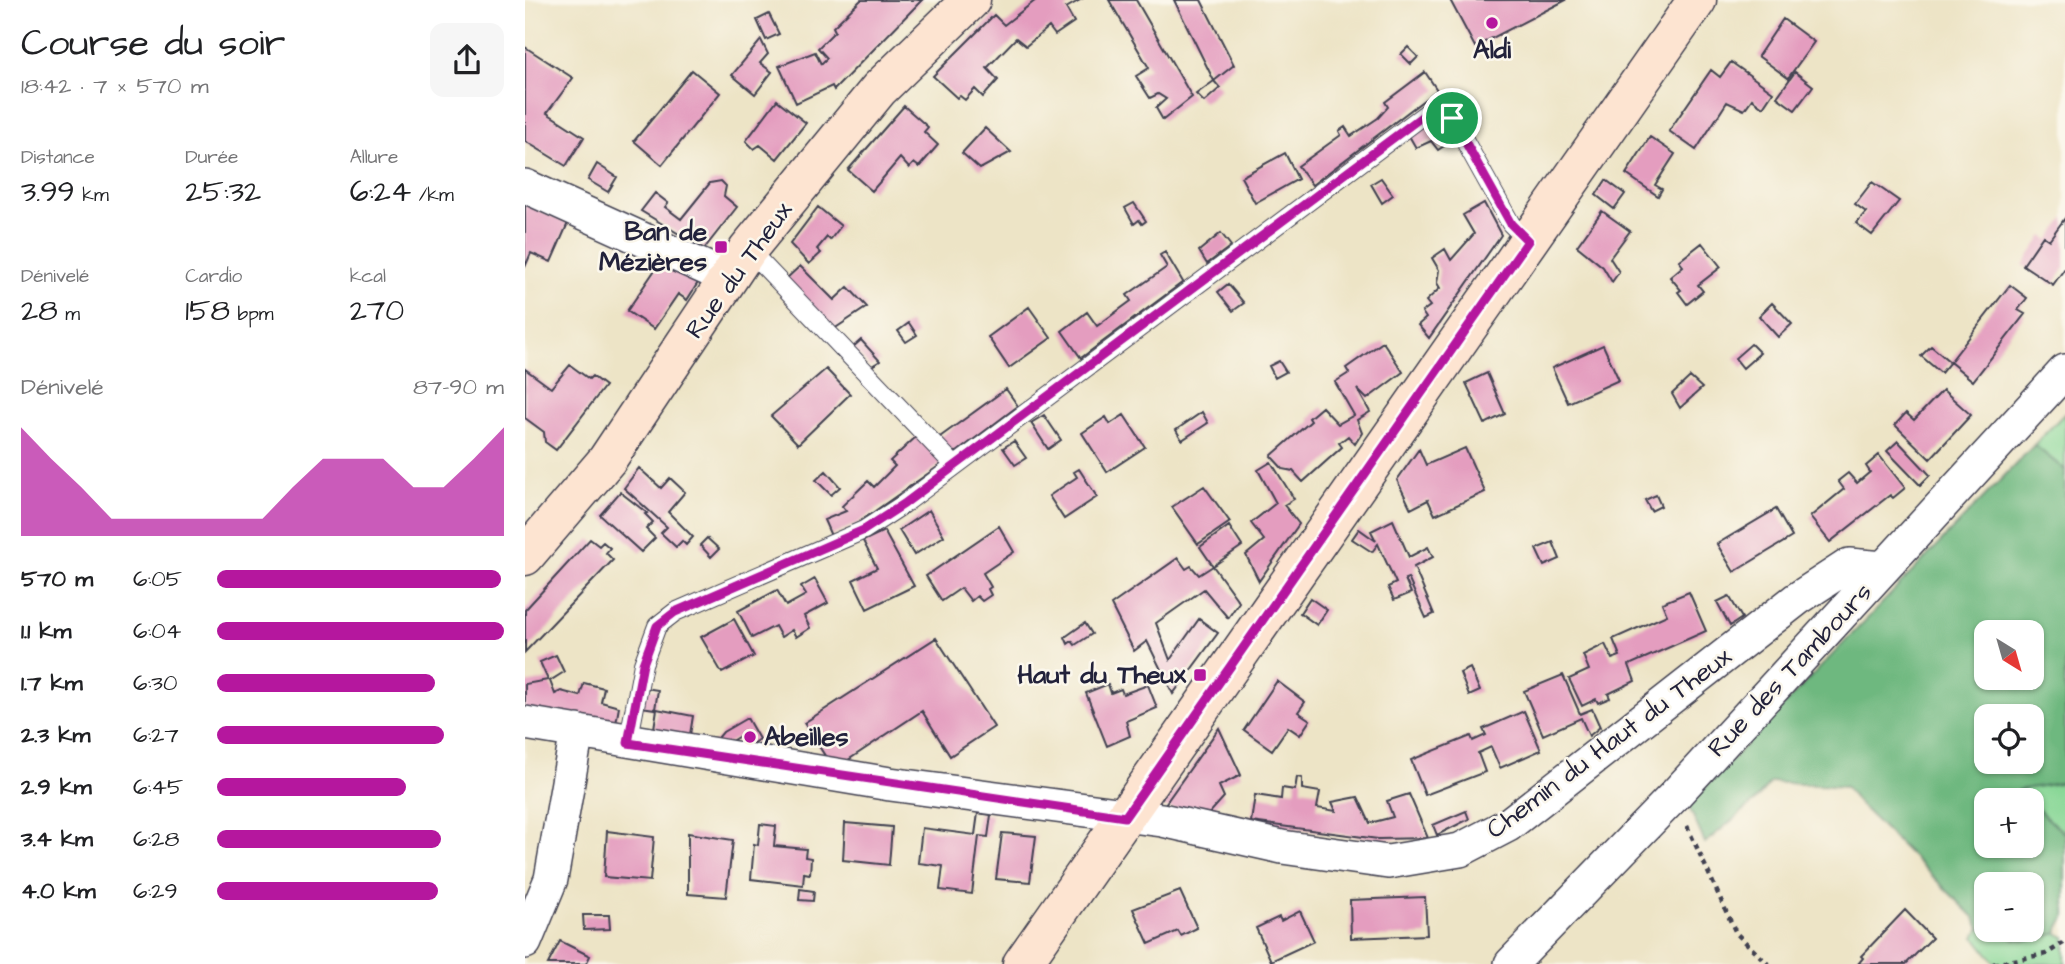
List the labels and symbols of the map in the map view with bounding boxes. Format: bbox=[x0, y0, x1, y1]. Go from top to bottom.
marker: Aldi bbox=[1484, 15, 1500, 31]
place label: Aldi bbox=[1473, 32, 1511, 68]
pin bbox=[1422, 88, 1482, 148]
street label: Rue du Theux bbox=[677, 193, 802, 346]
place label: Ban de Mézières bbox=[599, 214, 707, 280]
marker: Ban de Mézières bbox=[713, 239, 729, 255]
street label: Rue des Tambours bbox=[1700, 575, 1880, 765]
north arrow bbox=[1974, 620, 2044, 690]
street label: Chemin du Haut du Theux bbox=[1479, 638, 1740, 847]
place label: Haut du Theux bbox=[1017, 657, 1187, 693]
marker: Haut du Theux bbox=[1192, 667, 1208, 683]
place label: Abeilles bbox=[764, 719, 849, 755]
marker: Abeilles bbox=[742, 729, 758, 745]

